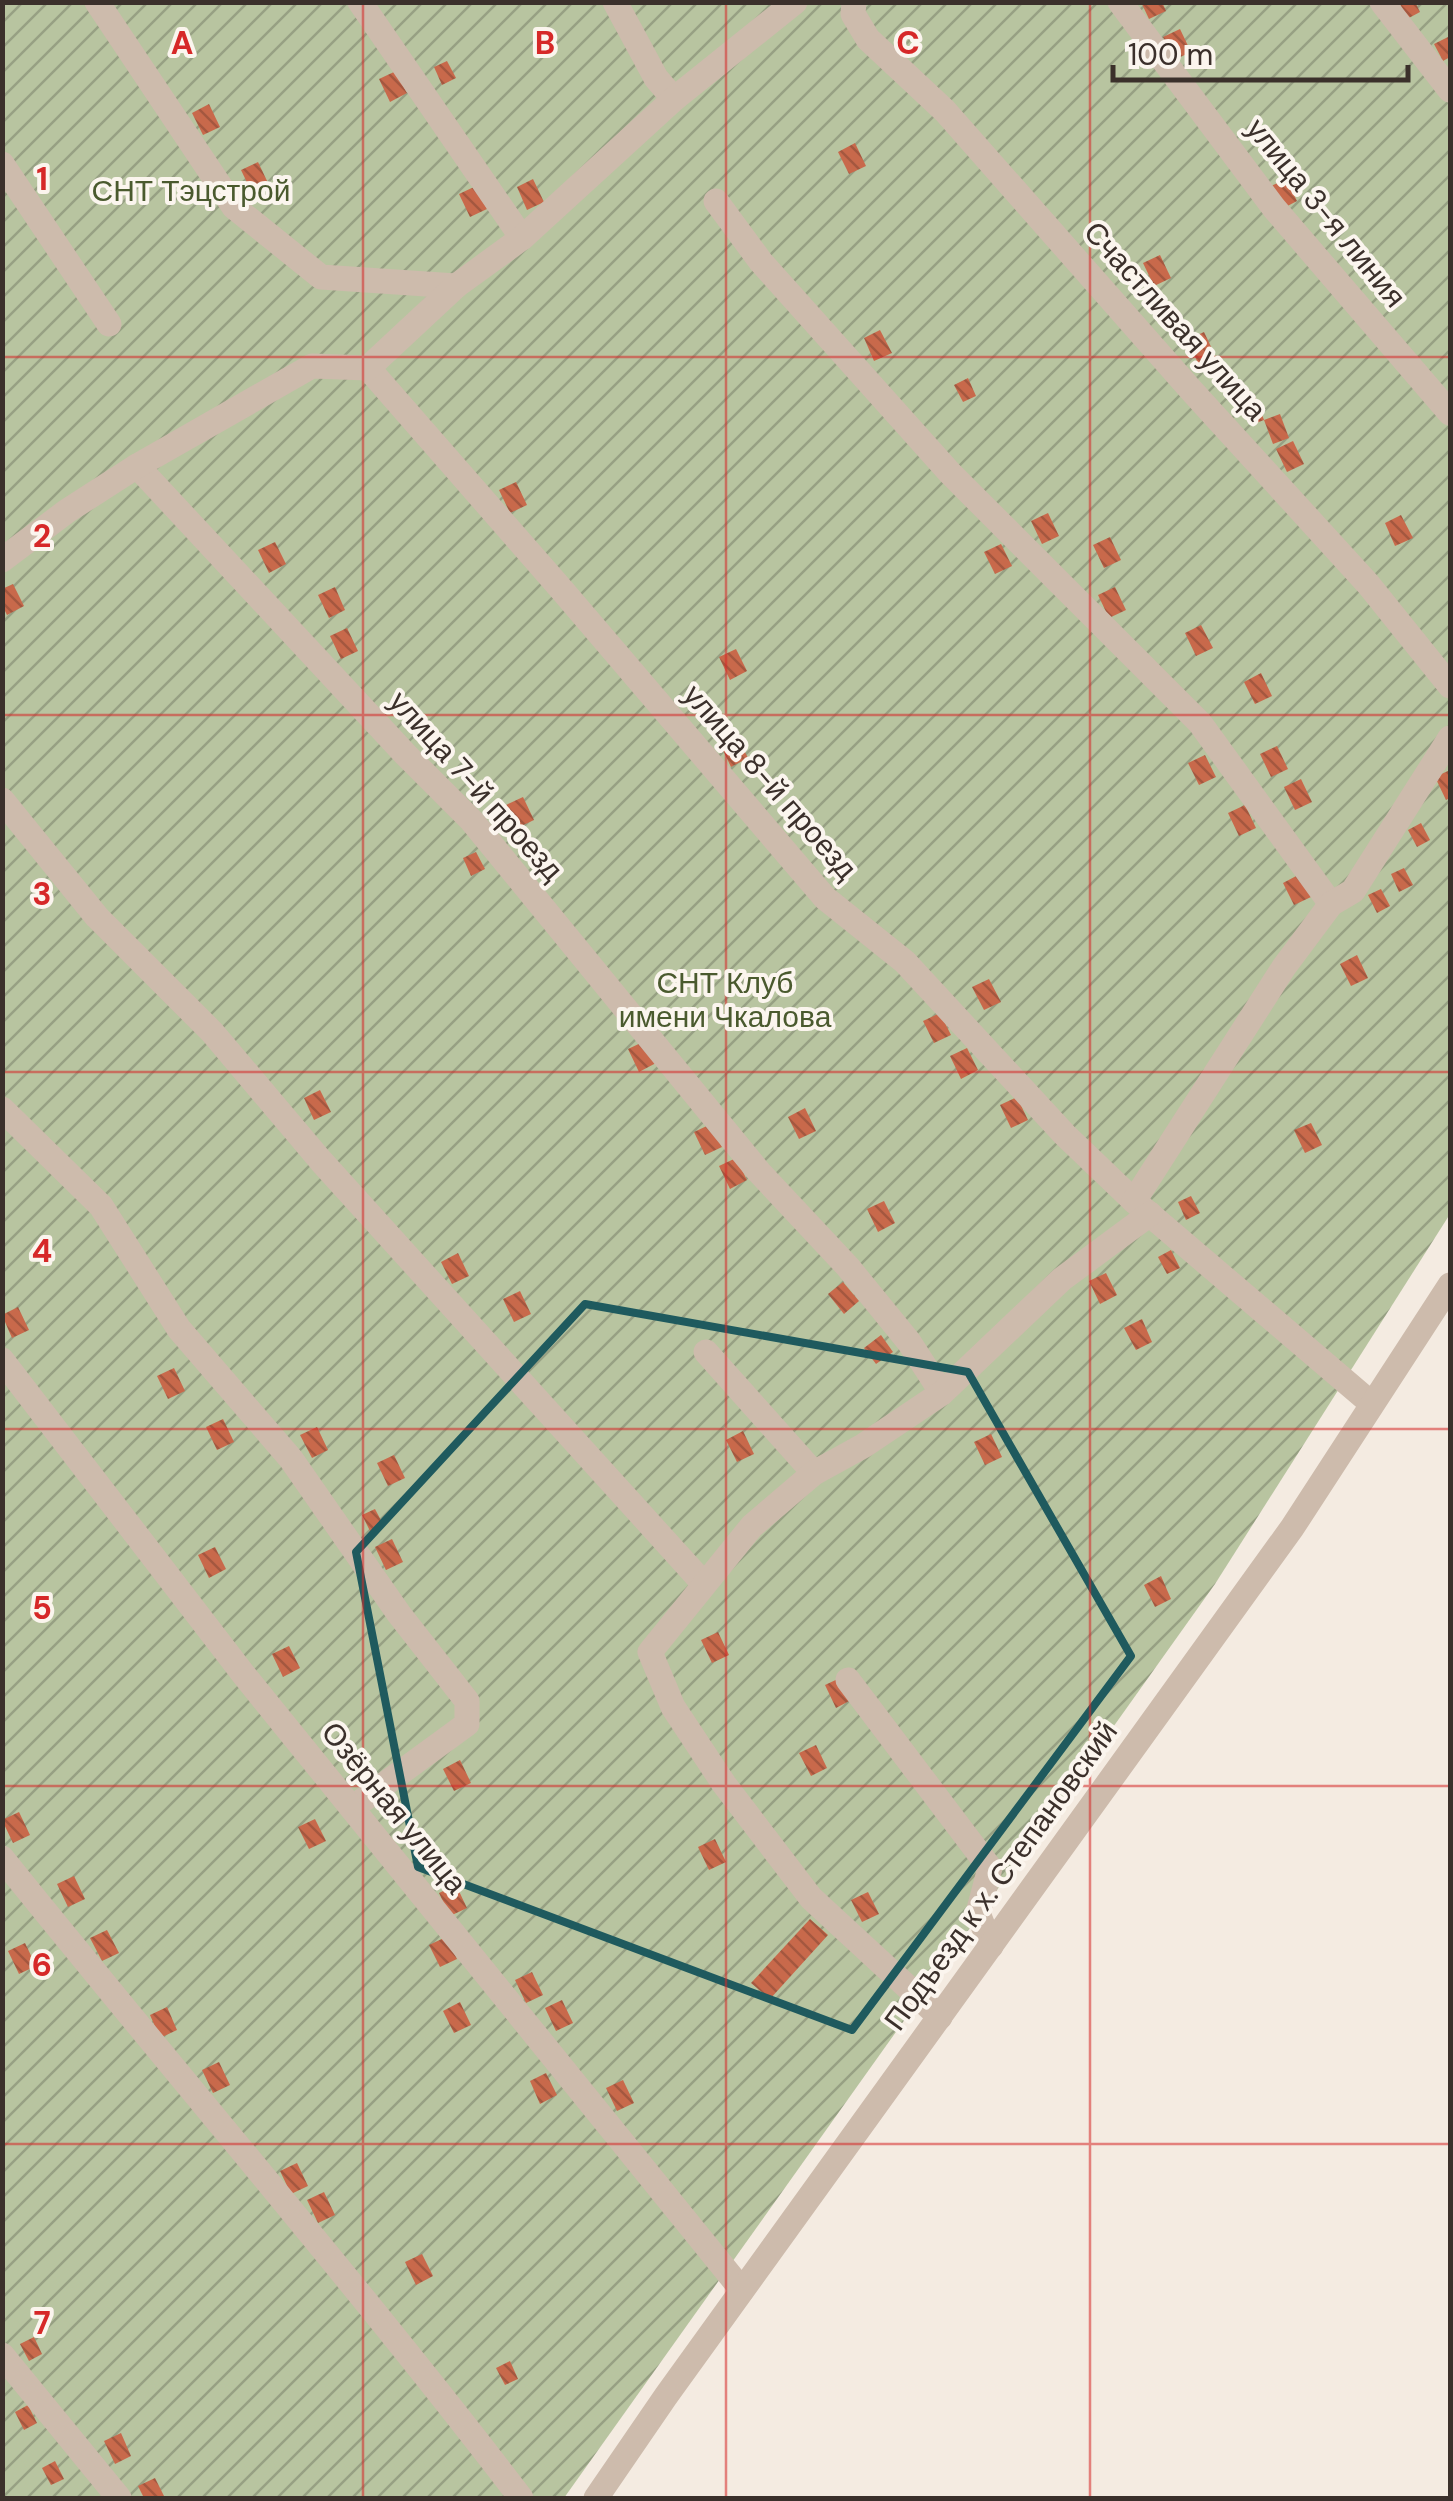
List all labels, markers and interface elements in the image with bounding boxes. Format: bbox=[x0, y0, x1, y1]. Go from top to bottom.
scale bar bbox=[1113, 20, 1408, 82]
text: A bbox=[171, 22, 193, 64]
text: B bbox=[535, 22, 555, 64]
text: C bbox=[896, 22, 920, 64]
text: 100 m bbox=[1128, 35, 1213, 74]
street label: улица 3-я линия bbox=[1238, 110, 1415, 315]
text: 1 bbox=[36, 158, 48, 200]
park label: СНТ Тэцстрой bbox=[92, 171, 290, 210]
street label: Счастливая улица bbox=[1076, 213, 1275, 429]
text: 2 bbox=[33, 515, 51, 557]
street label: улица 8-й проезд bbox=[675, 676, 866, 887]
street label: улица 7-й проезд bbox=[381, 682, 572, 889]
text: 3 bbox=[32, 873, 52, 915]
park label: СНТ Клуб имени Чкалова bbox=[619, 963, 832, 1036]
text: 4 bbox=[32, 1230, 52, 1272]
text: 5 bbox=[32, 1587, 52, 1629]
street label: Подъезд к х. Степановский bbox=[875, 1713, 1126, 2038]
street label: Озёрная улица bbox=[313, 1714, 476, 1902]
text: 6 bbox=[32, 1944, 52, 1986]
text: 7 bbox=[33, 2302, 51, 2344]

